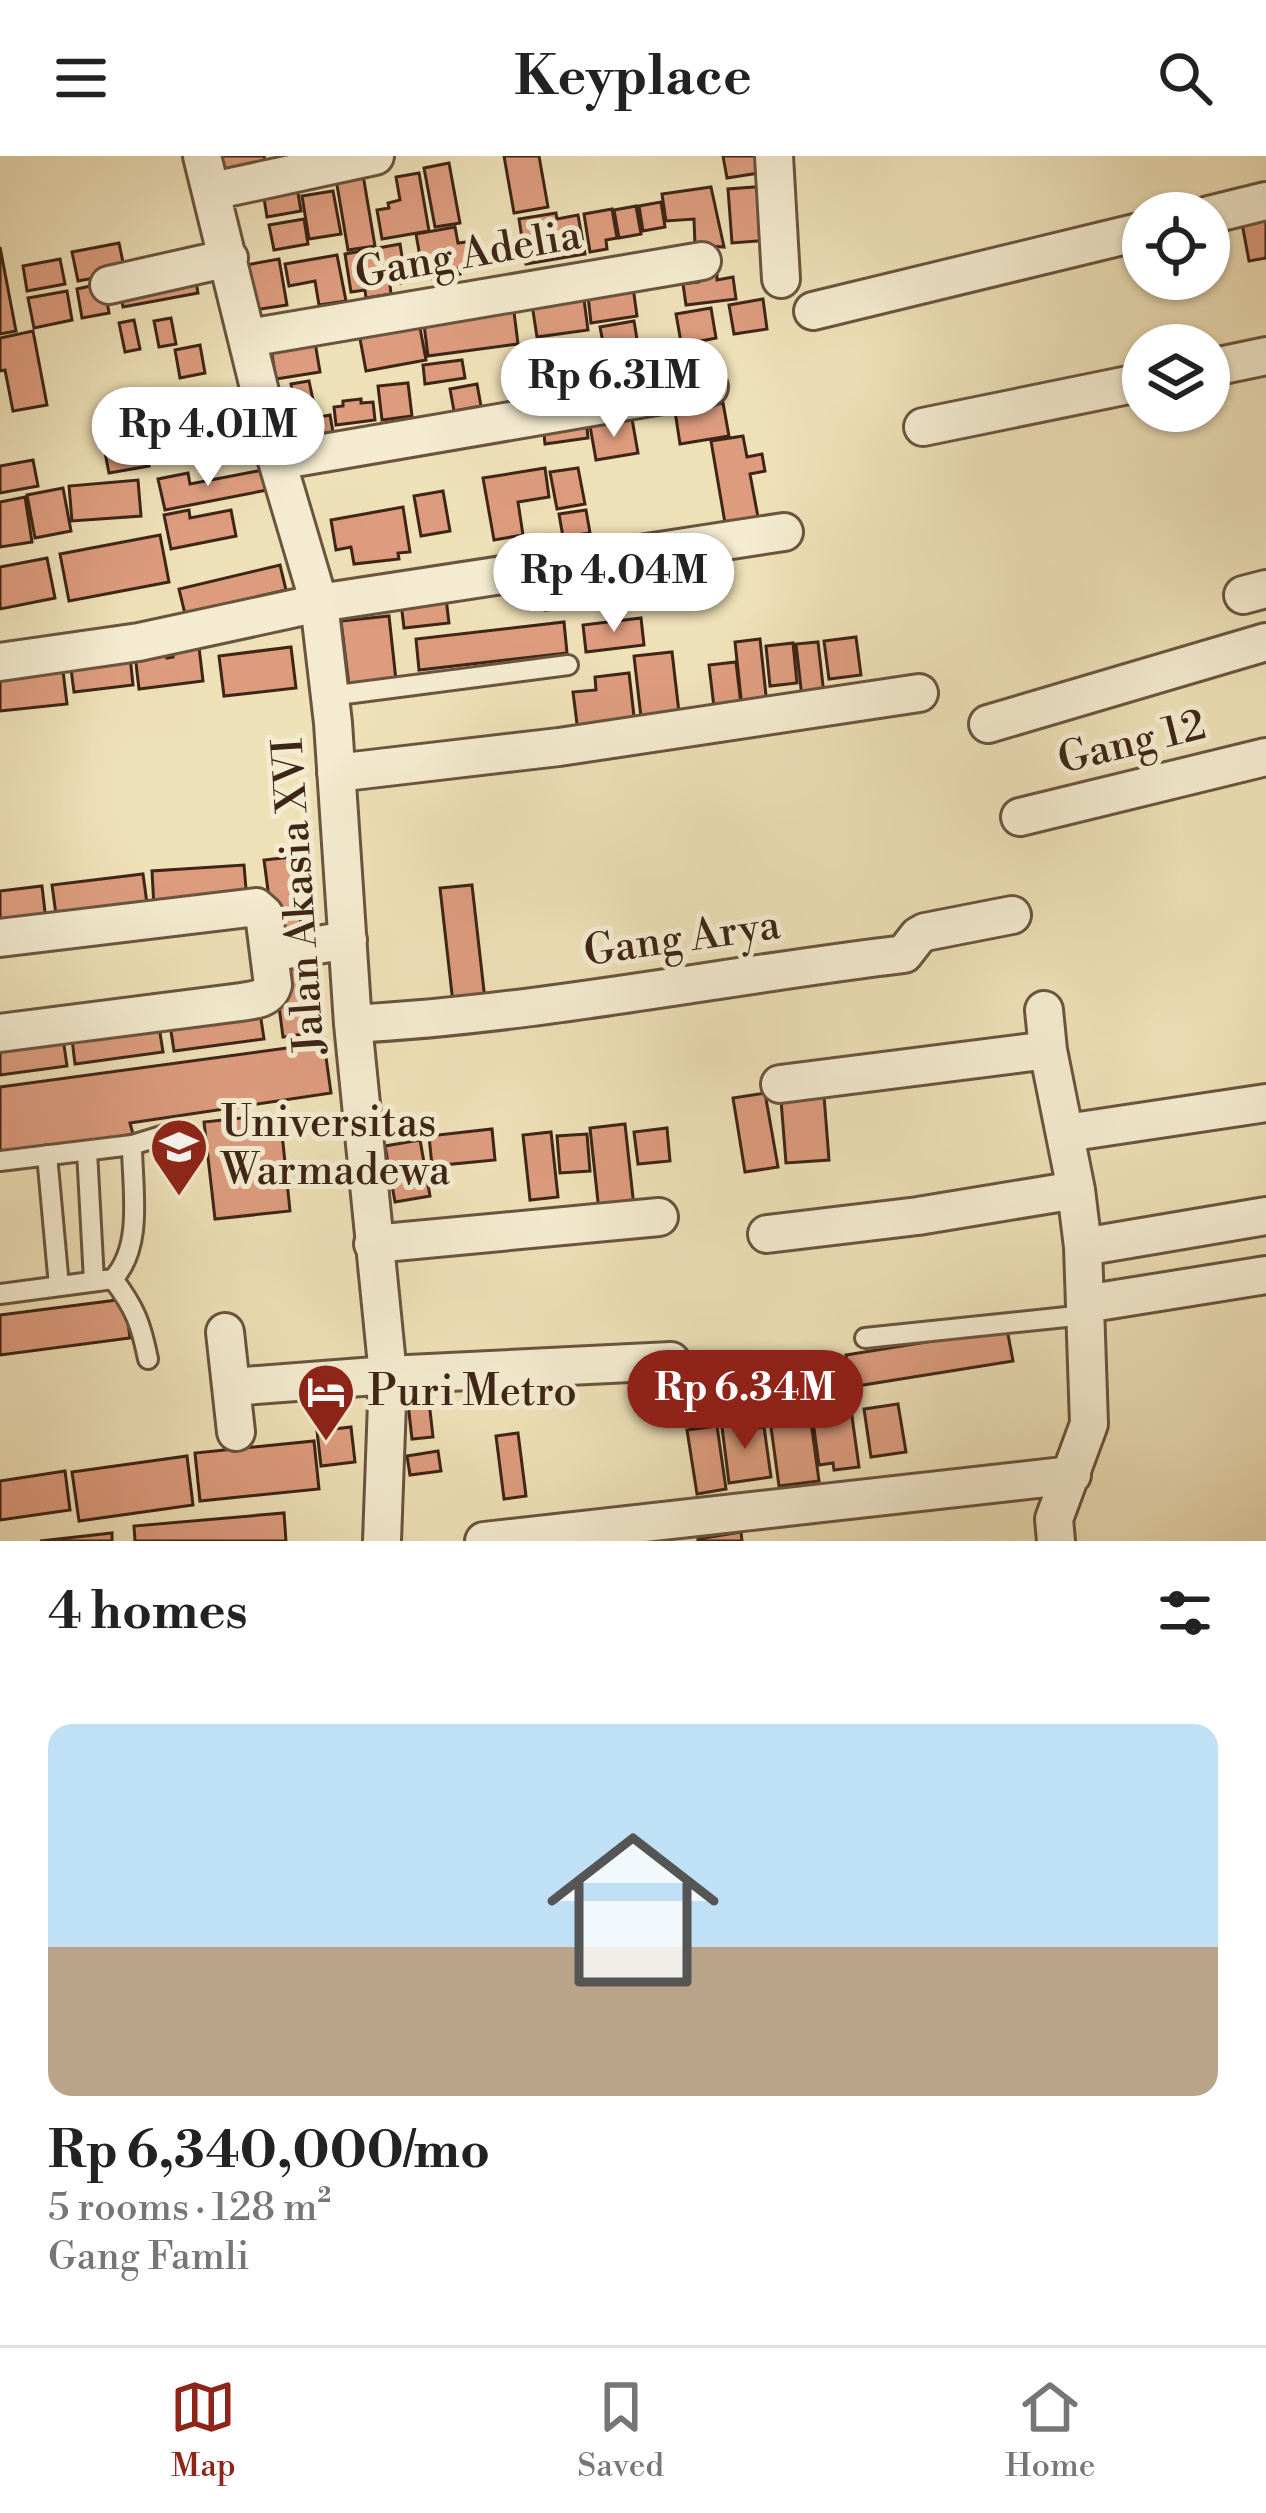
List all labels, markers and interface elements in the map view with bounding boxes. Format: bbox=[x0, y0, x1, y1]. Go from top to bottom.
text: Keyplace bbox=[514, 44, 752, 112]
icon: menu bbox=[48, 45, 114, 111]
icon: search bbox=[1152, 45, 1218, 111]
map controls bbox=[1122, 192, 1230, 432]
button: locate bbox=[1122, 192, 1230, 300]
street label: Gang Adelia bbox=[351, 209, 586, 302]
button: layers bbox=[1122, 324, 1230, 432]
pin: Rp 6.31M bbox=[490, 338, 738, 440]
text: Rp 6.31M bbox=[528, 352, 700, 401]
pin: Rp 4.01M bbox=[84, 387, 332, 489]
text: Rp 4.01M bbox=[119, 401, 297, 450]
pin: Rp 4.04M bbox=[490, 533, 738, 635]
text: Rp 4.04M bbox=[520, 547, 708, 596]
street label: Gang 12 bbox=[1053, 699, 1212, 788]
street label: Jalan Akasia XVI bbox=[263, 736, 338, 1058]
street label: Gang Arya bbox=[580, 899, 784, 980]
place label: Universitas Warmadewa bbox=[219, 1097, 451, 1198]
school or university icon: Universitas Warmadewa bbox=[148, 1116, 210, 1198]
pin: Rp 6.34M bbox=[621, 1350, 869, 1452]
hotel icon: Puri Metro bbox=[295, 1361, 357, 1443]
text: Rp 6.34M bbox=[654, 1364, 836, 1413]
place label: Puri Metro bbox=[368, 1366, 577, 1419]
icon: filters bbox=[1152, 1580, 1218, 1646]
text: 4 homes bbox=[48, 1581, 248, 1645]
icon: home bbox=[525, 1802, 741, 2018]
text: Rp 6,340,000/mo bbox=[48, 2120, 490, 2184]
text: 5 rooms · 128 m² bbox=[48, 2184, 331, 2233]
text: Gang Famli bbox=[48, 2233, 249, 2282]
tab: Map bbox=[170, 2374, 236, 2487]
tab: Saved bbox=[577, 2374, 664, 2487]
tab: Home bbox=[1005, 2374, 1096, 2487]

